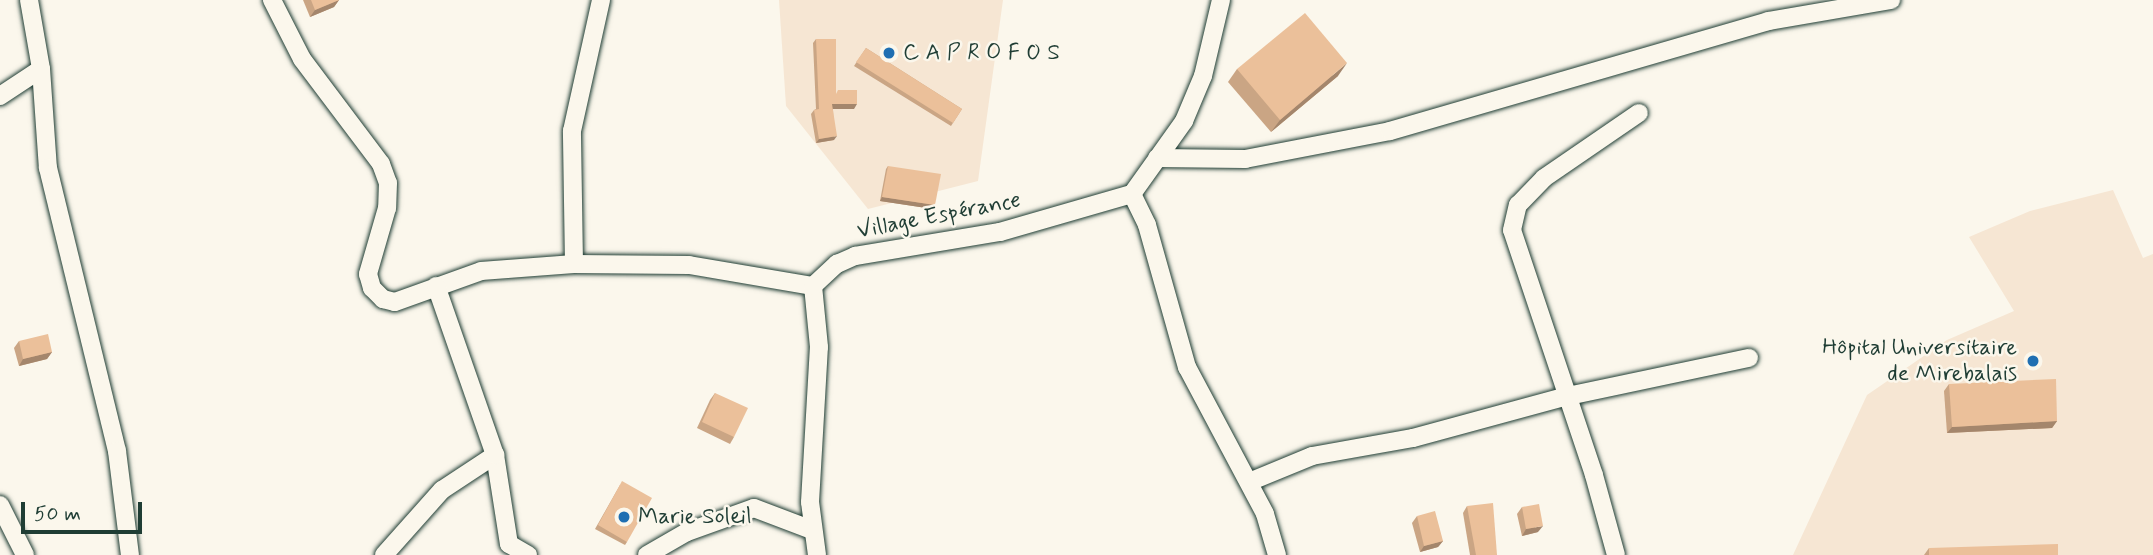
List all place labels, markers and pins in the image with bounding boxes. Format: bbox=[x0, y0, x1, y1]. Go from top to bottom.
place label: C A P R O F O S bbox=[903, 39, 1061, 67]
marker: C A P R O F O S bbox=[881, 45, 897, 61]
place label: Hôpital Universitaire de Mirebalais bbox=[1821, 334, 2017, 388]
marker: Hôpital Universitaire de Mirebalais bbox=[2023, 351, 2043, 371]
place label: Marie Soleil bbox=[638, 503, 752, 531]
marker: Marie Soleil bbox=[616, 509, 632, 525]

